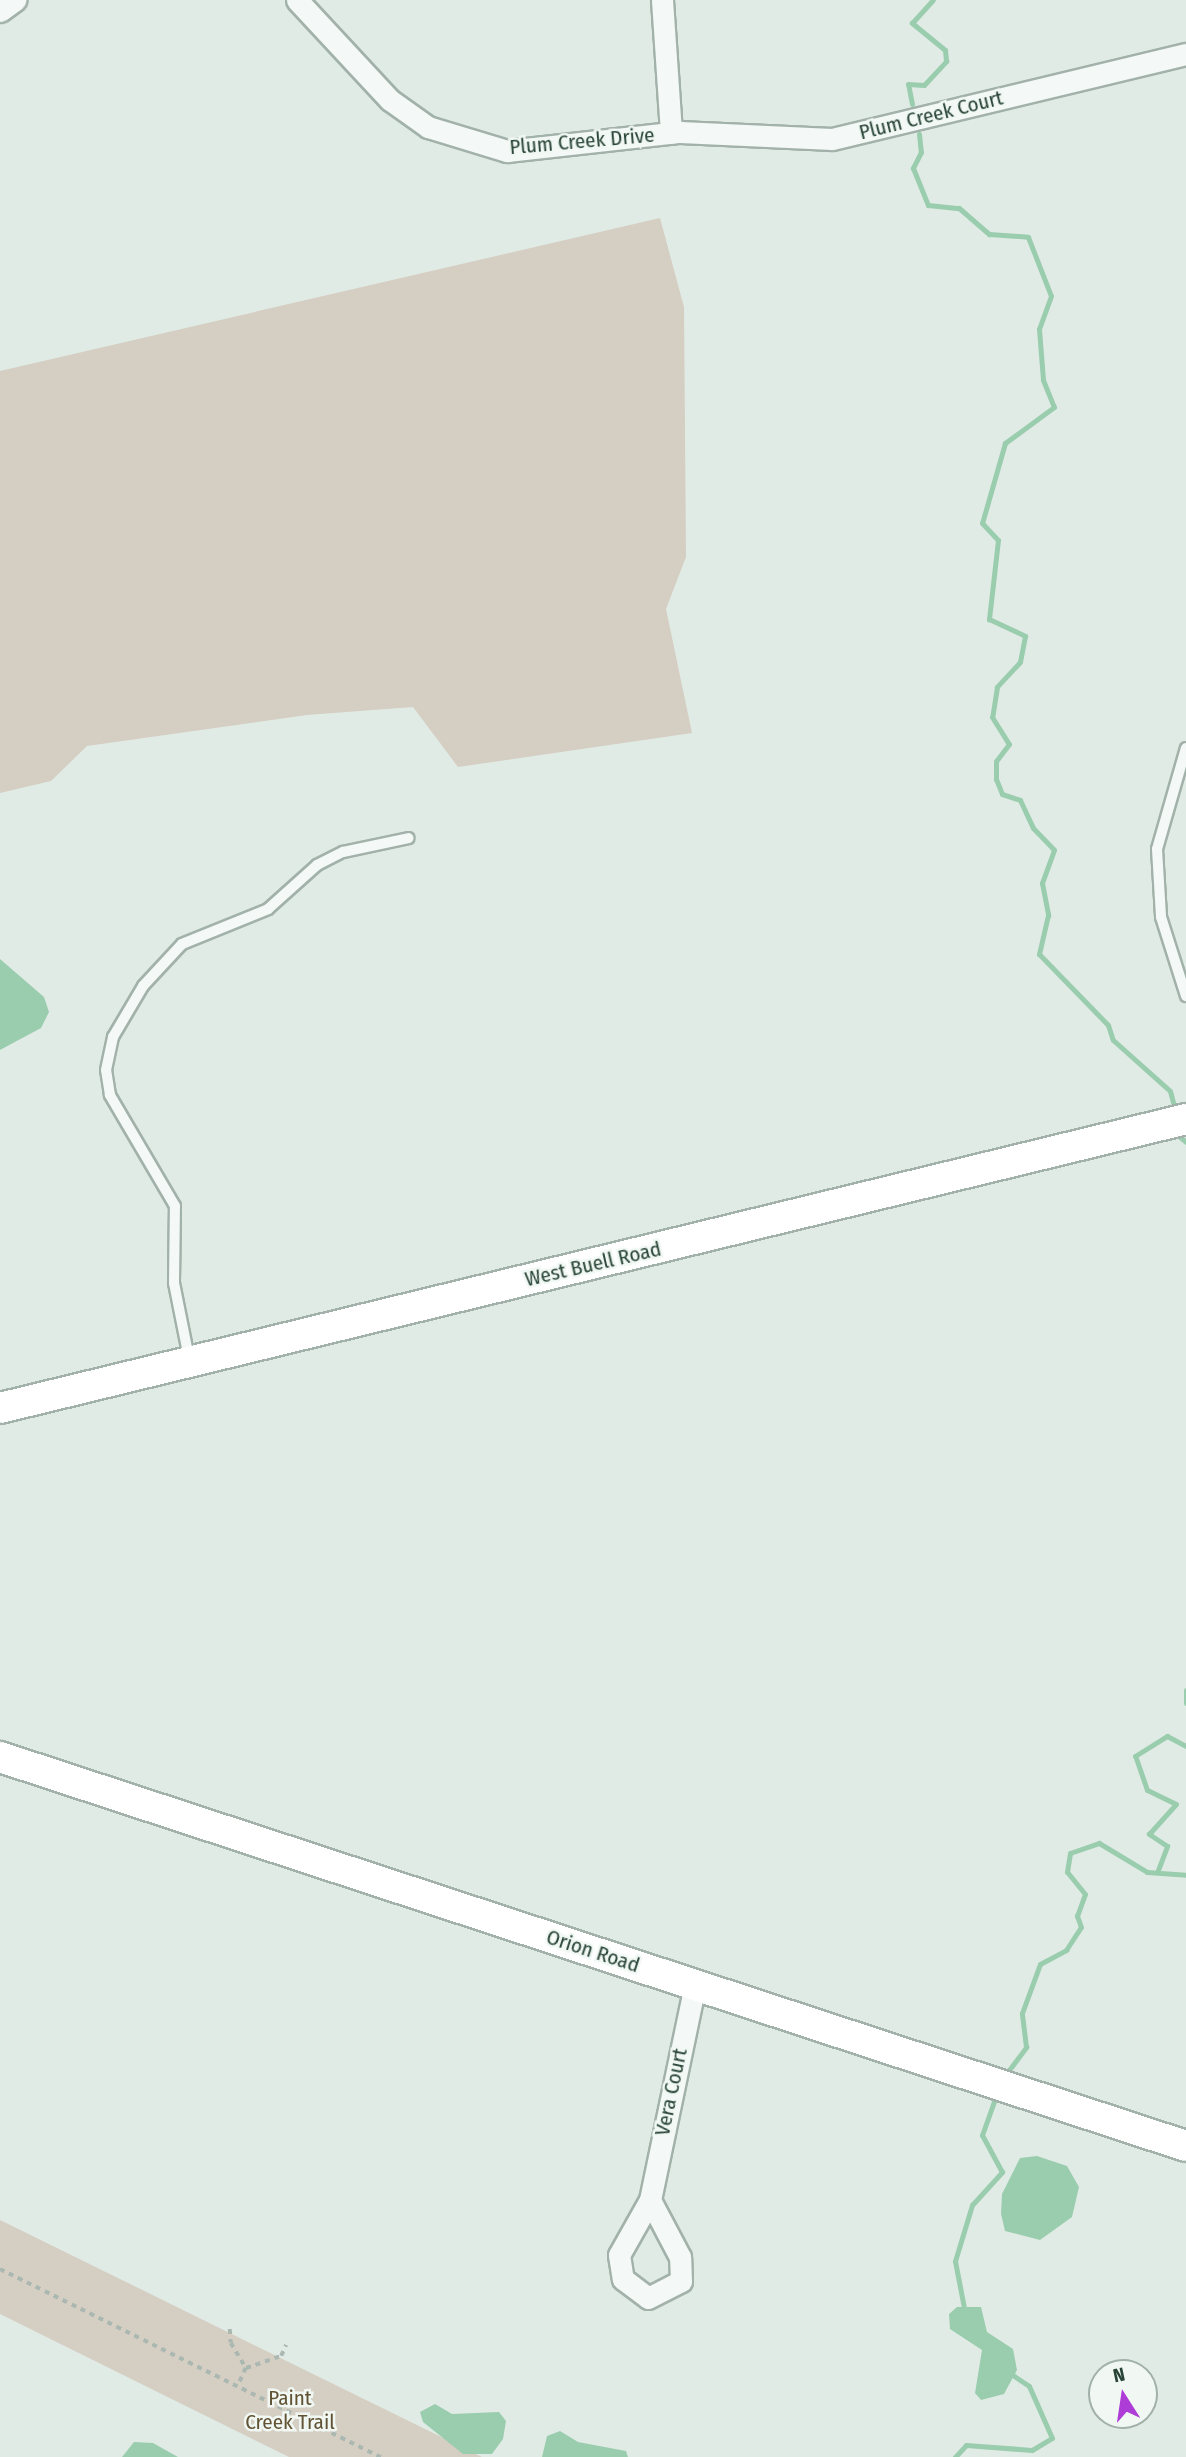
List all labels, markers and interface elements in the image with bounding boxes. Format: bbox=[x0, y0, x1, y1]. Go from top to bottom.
street label: Plum Creek Court bbox=[856, 85, 1006, 145]
street label: Plum Creek Drive bbox=[508, 122, 656, 160]
street label: West Buell Road bbox=[522, 1236, 664, 1292]
street label: Orion Road bbox=[543, 1924, 643, 1978]
street label: Vera Court bbox=[649, 2046, 693, 2138]
north arrow bbox=[1088, 2359, 1158, 2429]
text: N bbox=[1111, 2362, 1127, 2387]
park label: Paint Creek Trail bbox=[245, 2385, 335, 2435]

